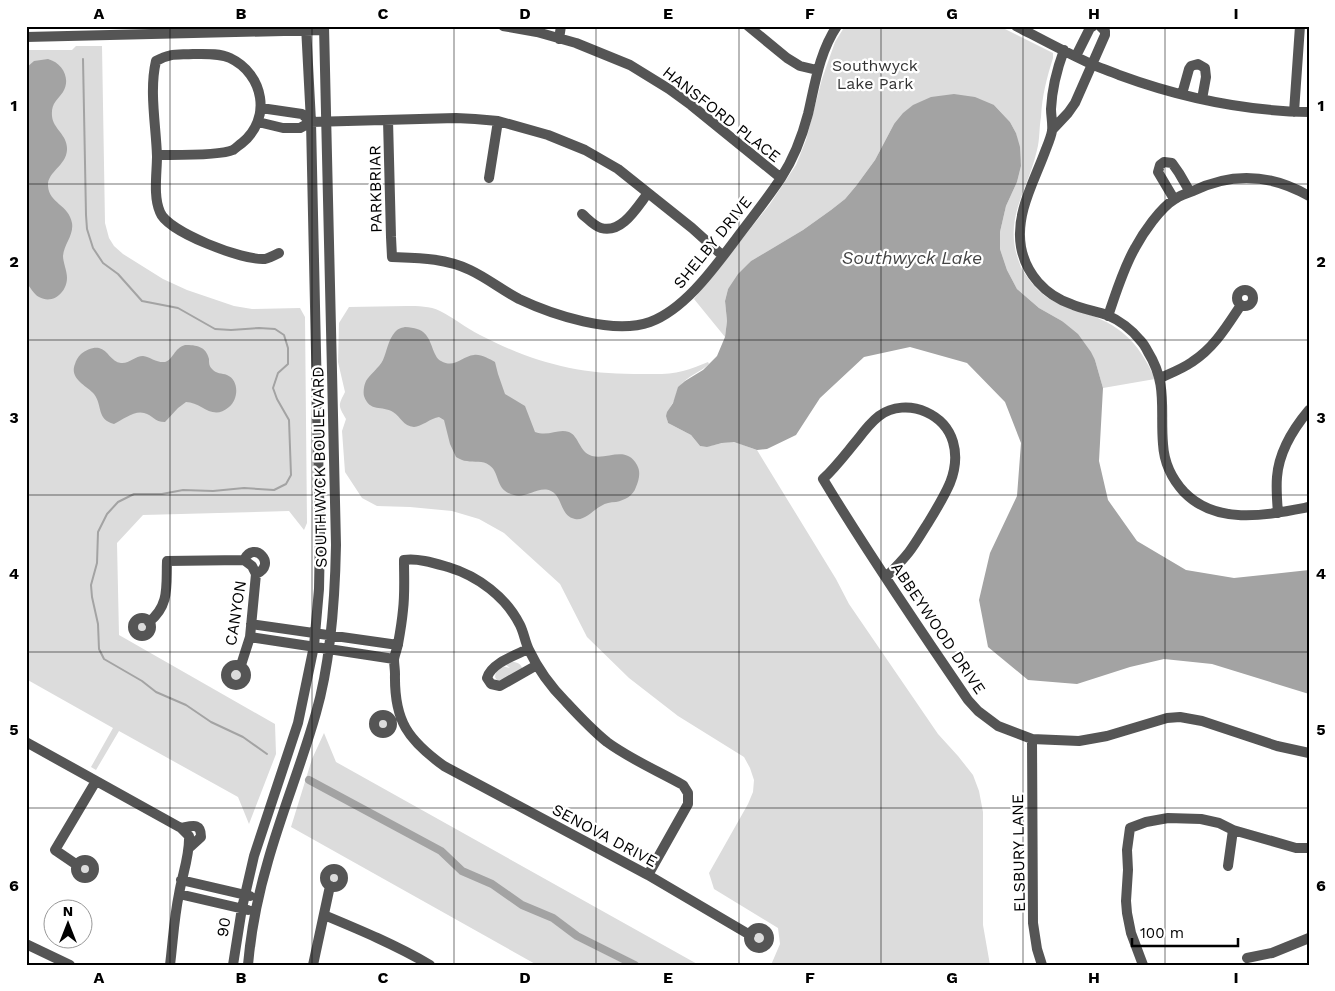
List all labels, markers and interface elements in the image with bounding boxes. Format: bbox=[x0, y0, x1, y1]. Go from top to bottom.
text: A bbox=[94, 4, 105, 23]
text: B bbox=[236, 4, 247, 23]
text: C bbox=[378, 4, 389, 23]
text: D bbox=[519, 4, 531, 23]
text: E bbox=[663, 4, 673, 23]
text: F bbox=[805, 4, 815, 23]
text: G bbox=[946, 4, 958, 23]
text: H bbox=[1088, 4, 1100, 23]
text: I bbox=[1233, 4, 1239, 23]
park label: Southwyck Lake Park bbox=[832, 56, 918, 93]
street label: HANSFORD PLACE bbox=[659, 63, 784, 166]
text: 1 bbox=[11, 96, 17, 115]
text: 1 bbox=[1318, 96, 1324, 115]
street label: PARKBRIAR bbox=[365, 145, 386, 233]
street label: SHELBY DRIVE bbox=[669, 192, 755, 292]
water label: Southwyck Lake bbox=[842, 247, 982, 268]
text: 2 bbox=[9, 252, 19, 271]
text: 2 bbox=[1316, 252, 1326, 271]
street label: SOUTHWYCK BOULEVARD bbox=[308, 366, 331, 568]
text: 3 bbox=[9, 408, 19, 427]
text: 3 bbox=[1316, 408, 1326, 427]
street label: ABBEYWOOD DRIVE bbox=[888, 559, 990, 698]
text: 4 bbox=[9, 564, 19, 583]
text: 4 bbox=[1316, 564, 1326, 583]
street label: CANYON bbox=[221, 579, 250, 647]
text: 5 bbox=[9, 720, 19, 739]
text: 5 bbox=[1316, 720, 1326, 739]
street label: ELSBURY LANE bbox=[1008, 794, 1029, 912]
street label: SENOVA DRIVE bbox=[549, 800, 661, 871]
text: 6 bbox=[9, 876, 19, 895]
text: 6 bbox=[1316, 876, 1326, 895]
north arrow bbox=[42, 898, 92, 948]
text: N bbox=[63, 903, 73, 919]
street label: 90 bbox=[213, 916, 234, 938]
scale bar bbox=[1132, 916, 1239, 948]
text: 100 m bbox=[1140, 924, 1184, 942]
text: A bbox=[94, 968, 105, 987]
text: B bbox=[236, 968, 247, 987]
text: C bbox=[378, 968, 389, 987]
text: D bbox=[519, 968, 531, 987]
text: E bbox=[663, 968, 673, 987]
text: F bbox=[805, 968, 815, 987]
text: G bbox=[946, 968, 958, 987]
text: H bbox=[1088, 968, 1100, 987]
text: I bbox=[1233, 968, 1239, 987]

